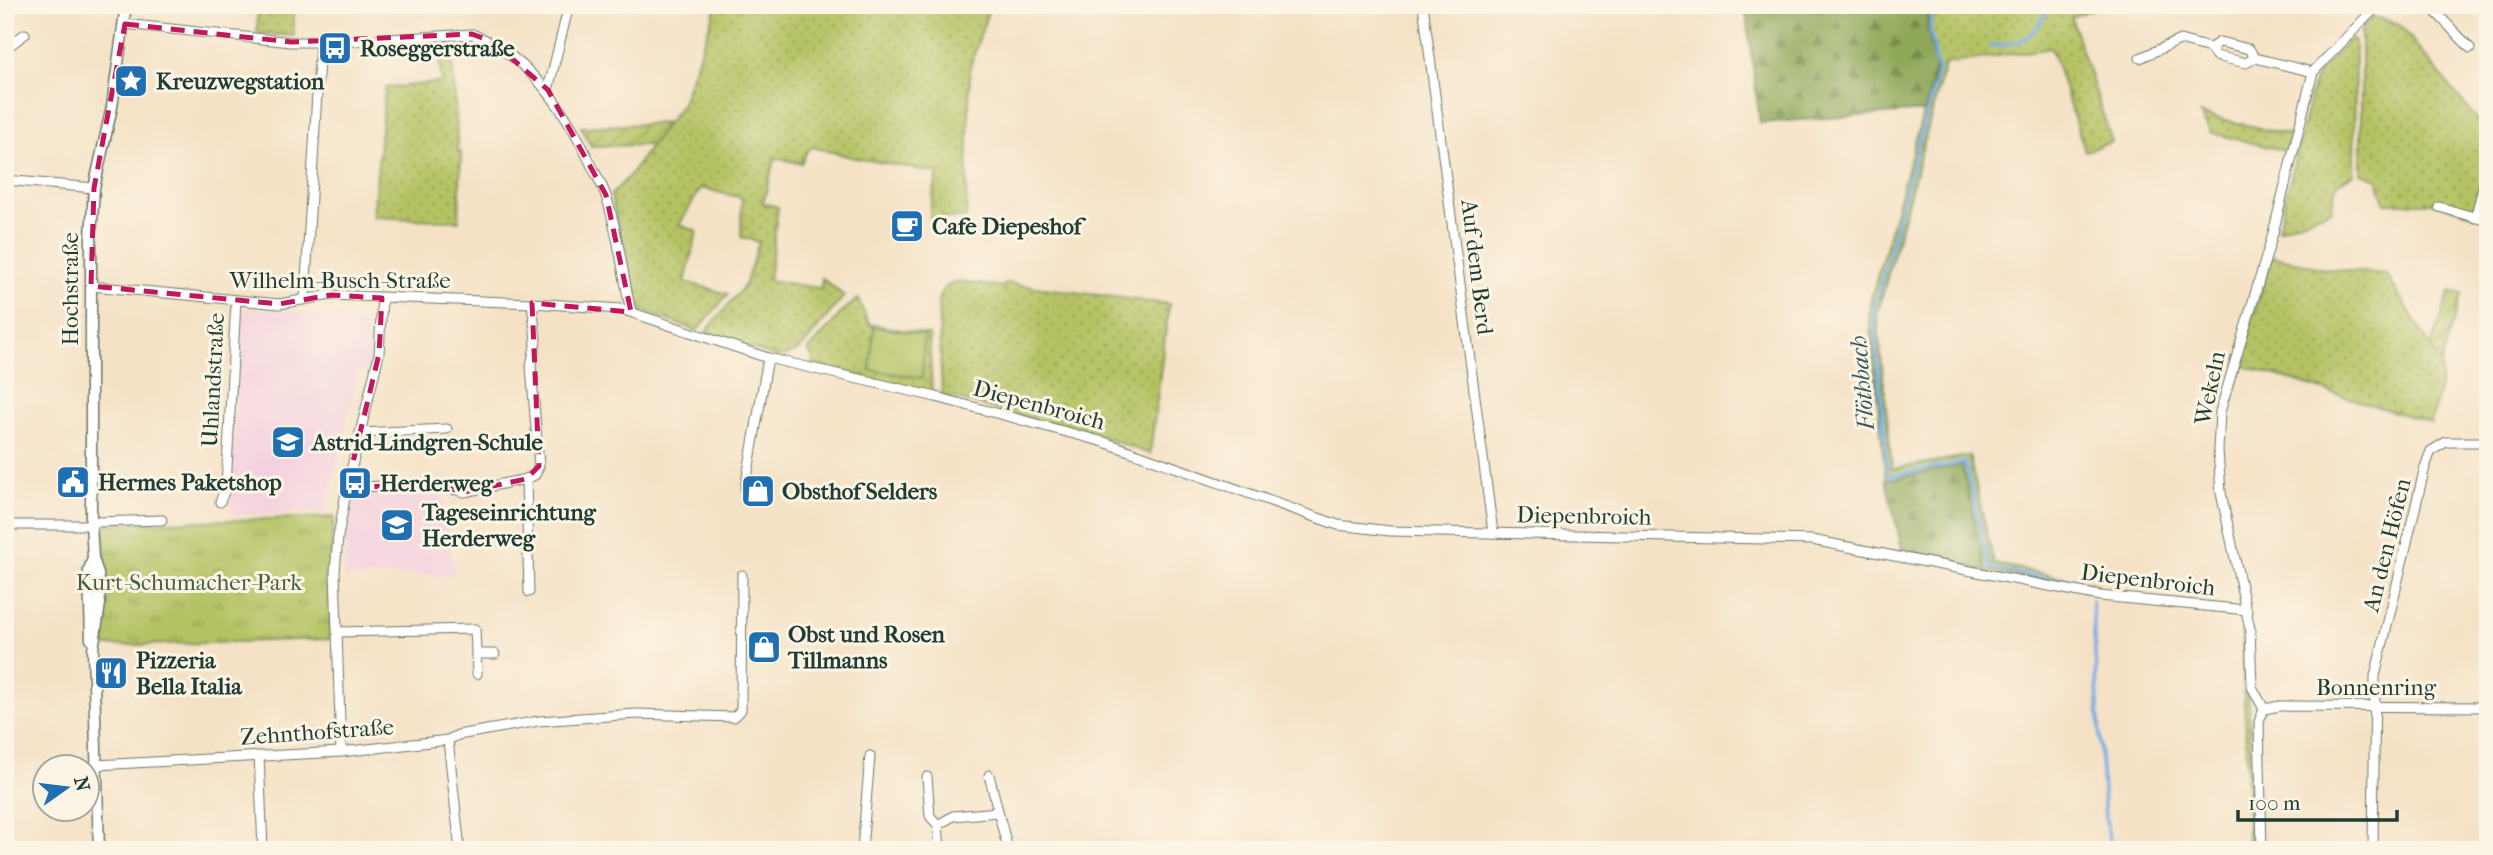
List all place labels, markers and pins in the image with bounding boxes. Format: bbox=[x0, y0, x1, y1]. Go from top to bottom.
bus stop icon: Roseggerstraße bbox=[316, 29, 354, 67]
place label: Roseggerstraße bbox=[360, 35, 515, 62]
place icon: Kreuzwegstation bbox=[112, 62, 150, 100]
place label: Kreuzwegstation bbox=[156, 68, 325, 95]
cafe icon: Cafe Diepeshof bbox=[888, 207, 926, 245]
place label: Cafe Diepeshof bbox=[932, 213, 1087, 240]
school or university icon: Astrid-Lindgren-Schule bbox=[269, 423, 307, 461]
place label: Astrid-Lindgren-Schule bbox=[310, 429, 543, 456]
public building icon: Hermes Paketshop bbox=[54, 463, 92, 501]
bus stop icon: Herderweg bbox=[336, 464, 374, 502]
place label: Hermes Paketshop bbox=[98, 469, 282, 496]
place label: Herderweg bbox=[380, 470, 494, 497]
shop icon: Obsthof Selders bbox=[739, 472, 777, 510]
place label: Obsthof Selders bbox=[782, 478, 938, 505]
place label: Tageseinrichtung Herderweg bbox=[421, 499, 597, 552]
school or university icon: Tageseinrichtung Herderweg bbox=[378, 506, 416, 544]
place label: Obst und Rosen Tillmanns bbox=[787, 621, 946, 674]
shop icon: Obst und Rosen Tillmanns bbox=[745, 628, 783, 666]
place label: Pizzeria Bella Italia bbox=[136, 647, 243, 700]
restaurant icon: Pizzeria Bella Italia bbox=[92, 654, 130, 692]

